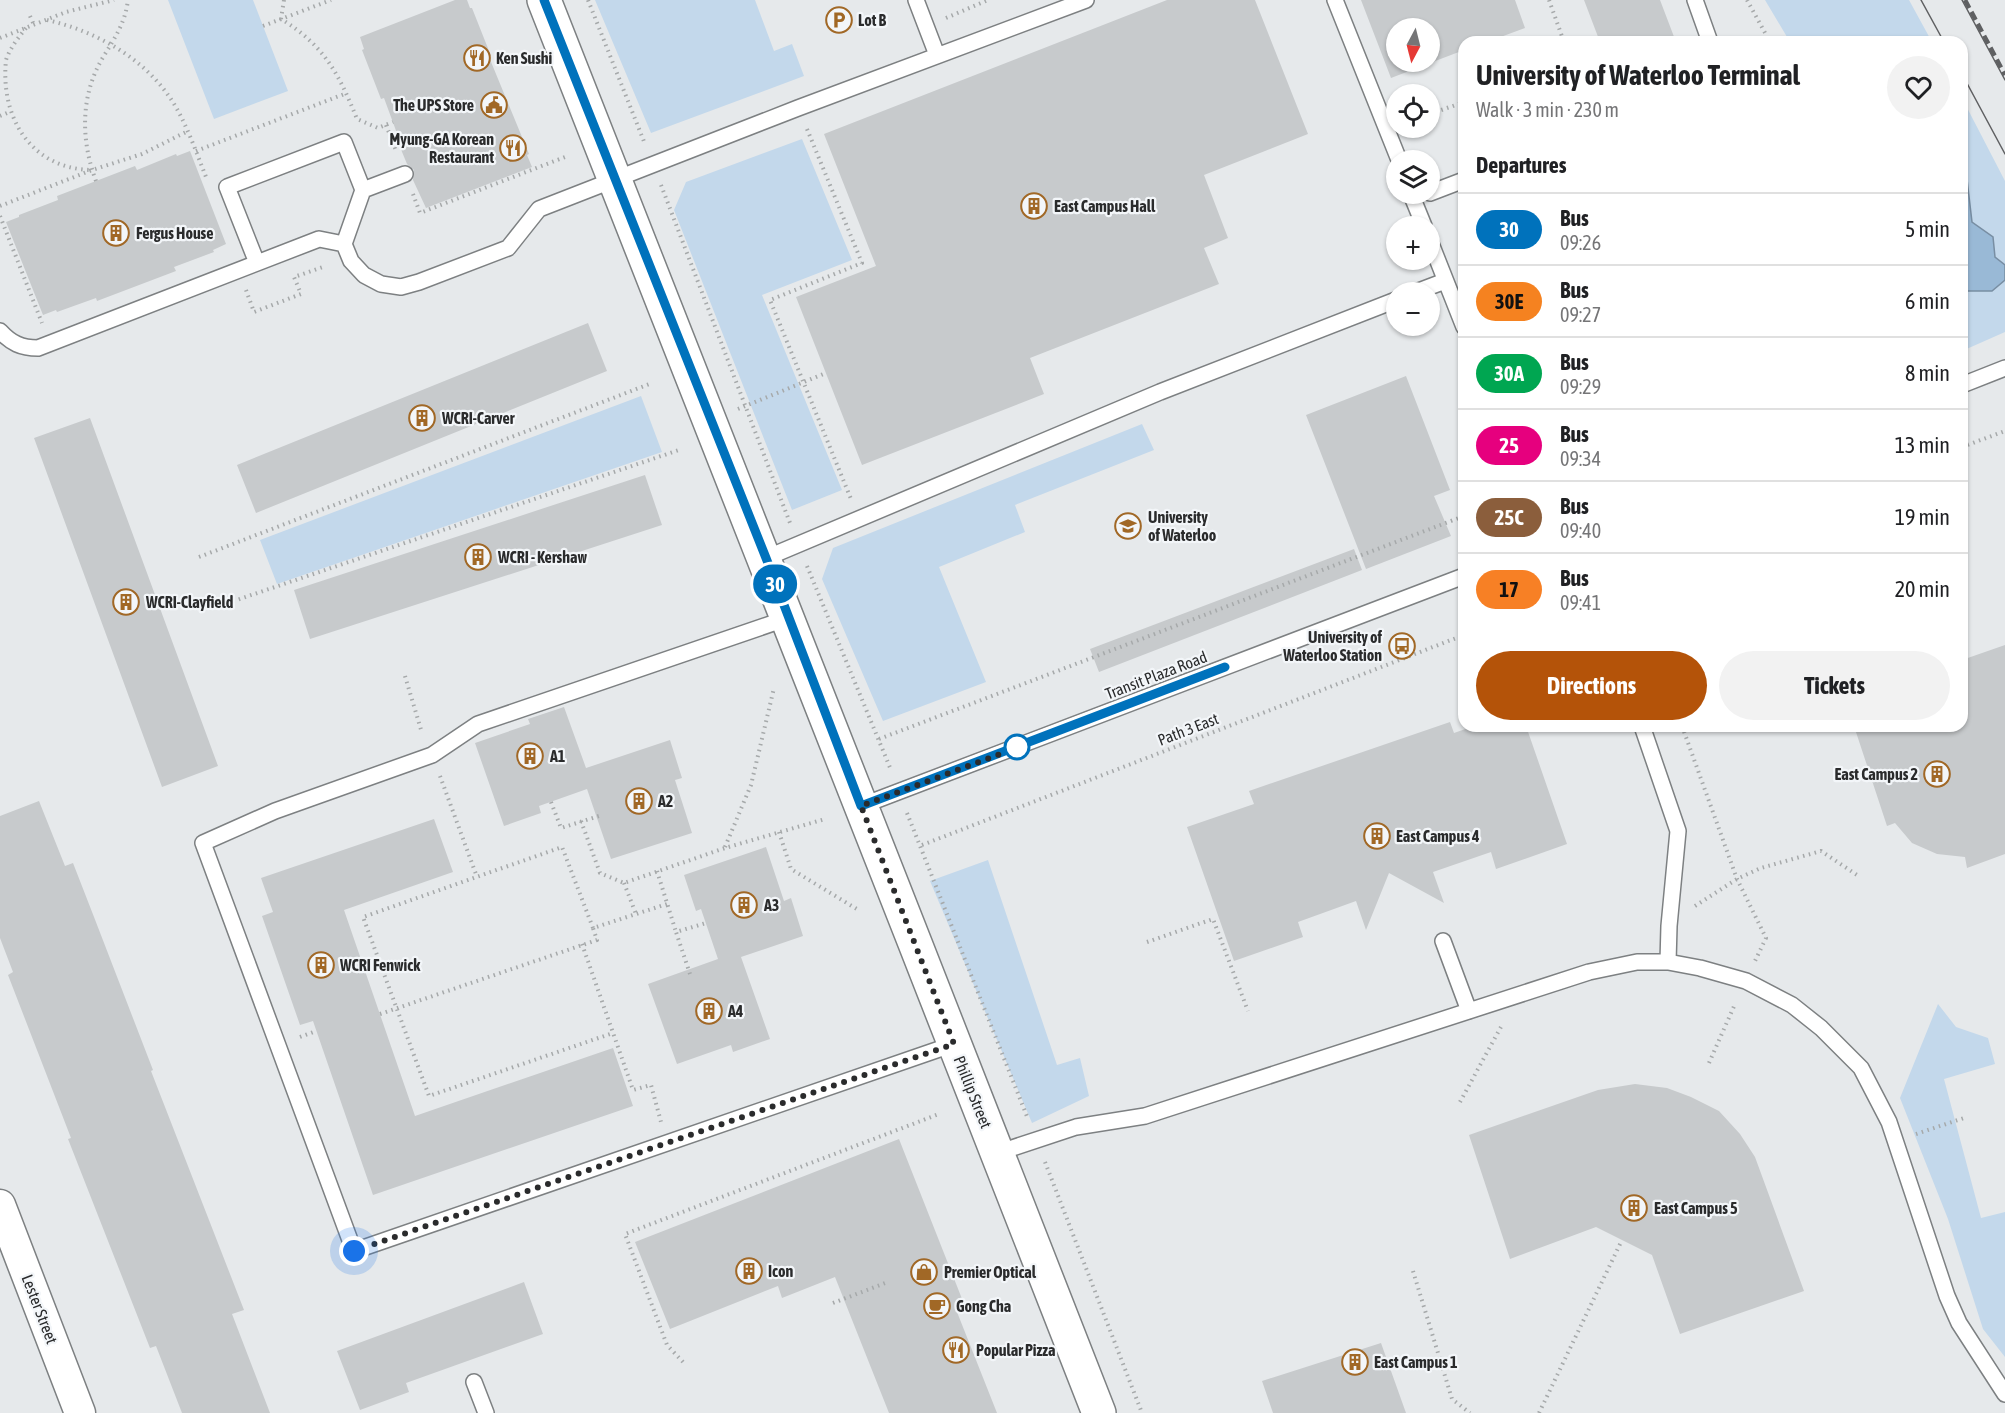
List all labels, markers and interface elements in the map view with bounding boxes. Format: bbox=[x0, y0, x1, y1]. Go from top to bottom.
parking icon: Lot B bbox=[824, 5, 854, 35]
place label: Lot B bbox=[858, 11, 887, 29]
north arrow bbox=[1386, 18, 1440, 72]
map controls bbox=[1386, 18, 1440, 336]
restaurant icon: Ken Sushi bbox=[462, 43, 492, 73]
place label: Ken Sushi bbox=[496, 49, 553, 67]
button: heart bbox=[1887, 56, 1950, 119]
text: University of Waterloo Terminal bbox=[1476, 59, 1800, 91]
button: locate bbox=[1386, 84, 1440, 138]
public building icon: The UPS Store bbox=[479, 90, 509, 120]
place label: The UPS Store bbox=[393, 96, 474, 114]
text: Walk · 3 min · 230 m bbox=[1476, 98, 1619, 121]
place label: Myung-GA Korean Restaurant bbox=[390, 130, 494, 166]
restaurant icon: Myung-GA Korean Restaurant bbox=[498, 133, 528, 163]
button: layers bbox=[1386, 150, 1440, 204]
text: Departures bbox=[1476, 152, 1566, 178]
building icon: East Campus Hall bbox=[1019, 191, 1049, 221]
place label: East Campus Hall bbox=[1054, 197, 1156, 215]
text: Bus bbox=[1560, 205, 1589, 231]
button: + bbox=[1386, 216, 1440, 270]
text: 5 min bbox=[1905, 216, 1950, 242]
text: 30 bbox=[1499, 217, 1519, 241]
building icon: Fergus House bbox=[101, 218, 131, 248]
place label: Fergus House bbox=[136, 224, 214, 242]
text: 09:26 bbox=[1560, 231, 1601, 254]
text: Bus bbox=[1560, 277, 1589, 303]
button: − bbox=[1386, 282, 1440, 336]
text: 6 min bbox=[1905, 288, 1950, 314]
text: 30E bbox=[1495, 289, 1523, 313]
text: 09:27 bbox=[1560, 303, 1601, 326]
text: Bus bbox=[1560, 349, 1589, 375]
text: 8 min bbox=[1905, 360, 1950, 386]
text: 30A bbox=[1494, 361, 1524, 385]
text: 09:29 bbox=[1560, 375, 1601, 398]
building icon: WCRI-Carver bbox=[407, 403, 437, 433]
place label: WCRI-Carver bbox=[441, 409, 515, 427]
text: Bus bbox=[1560, 421, 1589, 447]
text: 13 min bbox=[1895, 432, 1950, 458]
text: 25 bbox=[1499, 433, 1519, 457]
text: 09:34 bbox=[1560, 447, 1601, 470]
text: Bus bbox=[1560, 493, 1589, 519]
text: 19 min bbox=[1895, 504, 1950, 530]
text: 25C bbox=[1494, 505, 1524, 529]
place label: University of Waterloo bbox=[1148, 508, 1217, 544]
school or university icon: University of Waterloo bbox=[1113, 511, 1143, 541]
text: 09:40 bbox=[1560, 519, 1601, 542]
building icon: WCRI - Kershaw bbox=[463, 542, 493, 572]
place label: WCRI - Kershaw bbox=[497, 548, 587, 566]
line badge: 30 bbox=[748, 564, 802, 604]
text: Bus bbox=[1560, 565, 1589, 591]
text: 30 bbox=[765, 572, 785, 596]
text: 20 min bbox=[1895, 576, 1950, 602]
text: 17 bbox=[1499, 577, 1519, 601]
building icon: WCRI-Clayfield bbox=[111, 587, 141, 617]
text: 09:41 bbox=[1560, 591, 1601, 614]
place label: WCRI-Clayfield bbox=[145, 593, 234, 611]
place label: University of Waterloo Station bbox=[1282, 628, 1383, 664]
bus stop icon: University of Waterloo Station bbox=[1387, 631, 1417, 661]
street label: Transit Plaza Road bbox=[1103, 647, 1209, 703]
button: Directions bbox=[1476, 651, 1707, 720]
button: Tickets bbox=[1719, 651, 1950, 720]
street label: Path 3 East bbox=[1155, 709, 1221, 749]
unlabelled marker bbox=[1004, 734, 1030, 760]
building icon: A1 bbox=[515, 741, 545, 771]
place label: A1 bbox=[549, 747, 566, 765]
building icon: East Campus 2 bbox=[1922, 759, 1952, 789]
place label: East Campus 2 bbox=[1834, 765, 1918, 783]
building icon: A2 bbox=[624, 786, 654, 816]
place label: A2 bbox=[657, 792, 673, 810]
building icon: East Campus 4 bbox=[1362, 821, 1392, 851]
place label: East Campus 4 bbox=[1396, 827, 1480, 845]
building icon: A3 bbox=[729, 890, 759, 920]
place label: A3 bbox=[763, 896, 779, 914]
building icon: WCRI Fenwick bbox=[306, 950, 336, 980]
place label: WCRI Fenwick bbox=[339, 956, 421, 974]
building icon: A4 bbox=[694, 996, 724, 1026]
place label: A4 bbox=[727, 1002, 744, 1020]
street label: Phillip Street bbox=[949, 1053, 996, 1131]
building icon: East Campus 5 bbox=[1619, 1193, 1649, 1223]
place label: East Campus 5 bbox=[1654, 1199, 1738, 1217]
your location bbox=[339, 1236, 369, 1266]
building icon: Icon bbox=[734, 1256, 764, 1286]
shop icon: Premier Optical bbox=[909, 1257, 939, 1287]
place label: Icon bbox=[768, 1262, 794, 1280]
place label: Premier Optical bbox=[944, 1263, 1037, 1281]
street label: Lester Street bbox=[19, 1272, 62, 1347]
cafe icon: Gong Cha bbox=[922, 1291, 952, 1321]
place label: Gong Cha bbox=[956, 1297, 1011, 1315]
restaurant icon: Popular Pizza bbox=[941, 1335, 971, 1365]
place label: Popular Pizza bbox=[976, 1341, 1055, 1359]
building icon: East Campus 1 bbox=[1340, 1347, 1370, 1377]
place label: East Campus 1 bbox=[1374, 1353, 1458, 1371]

